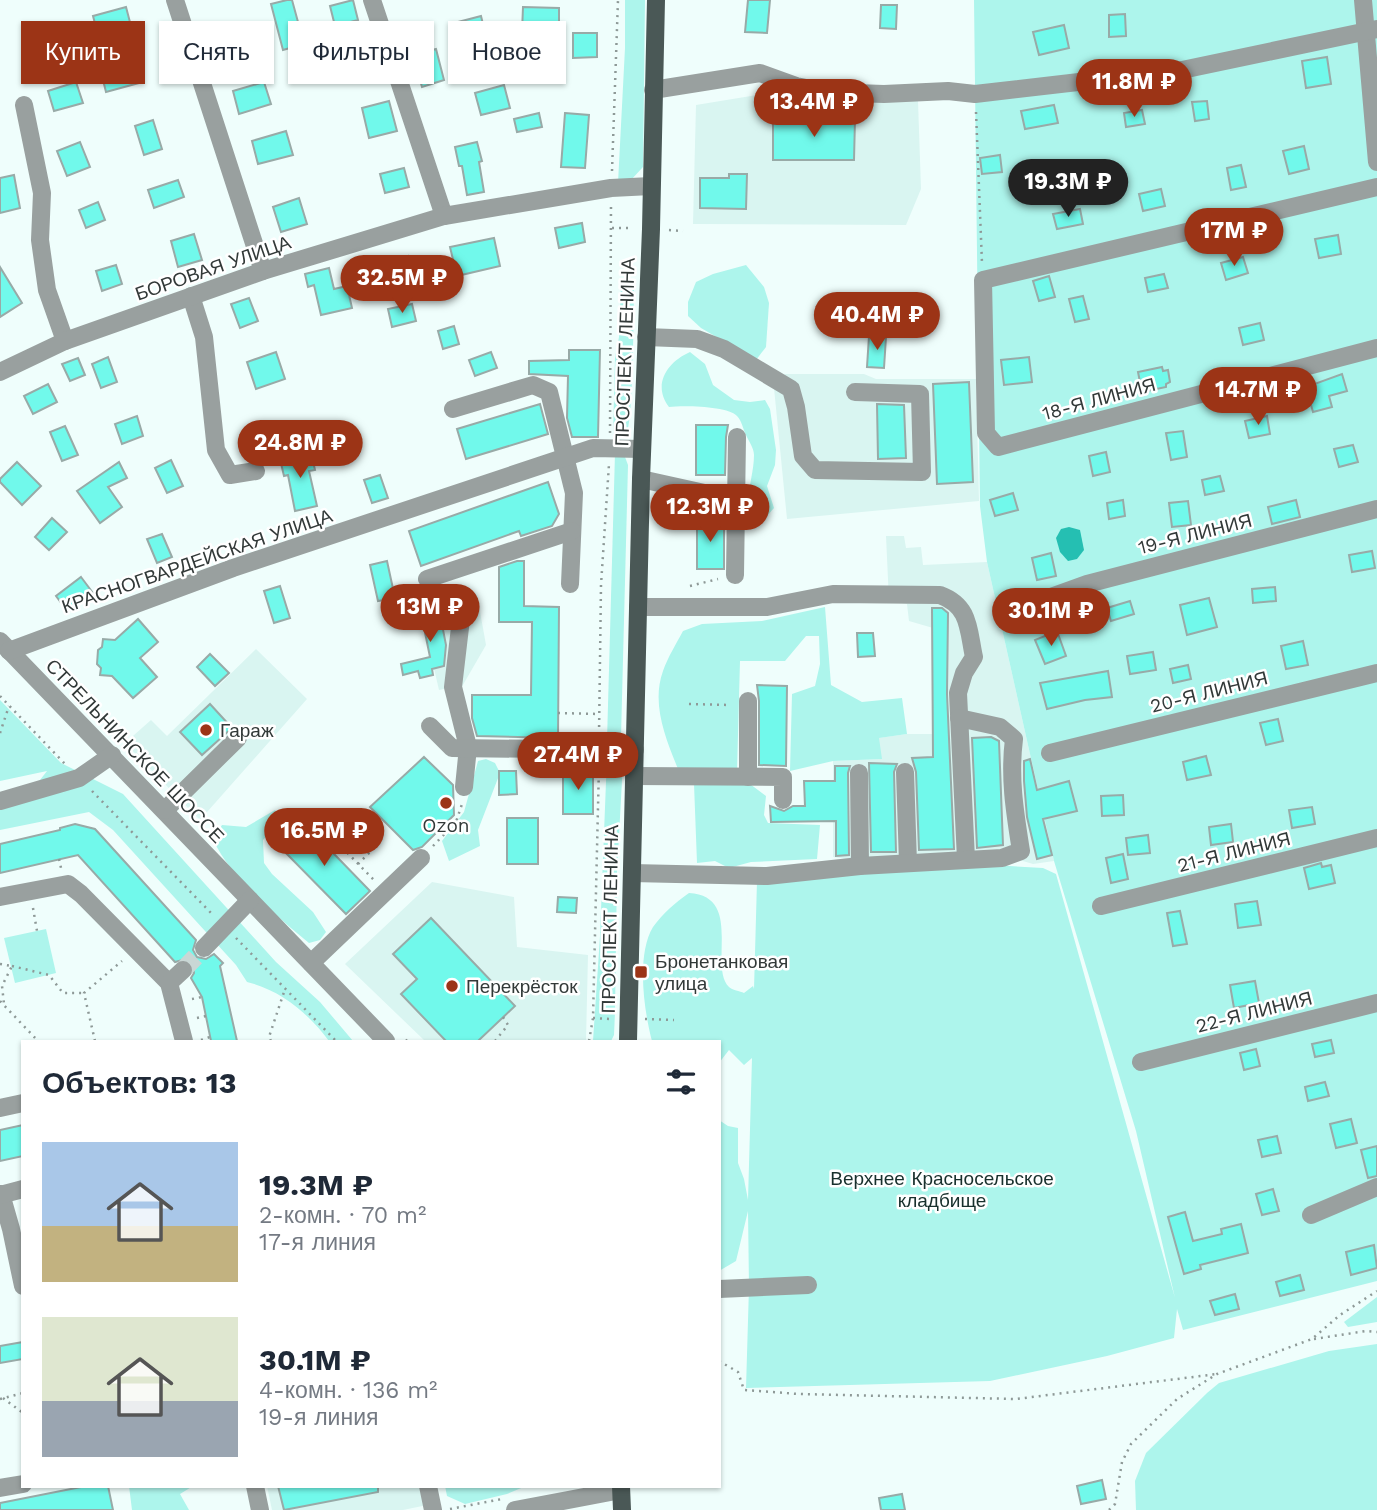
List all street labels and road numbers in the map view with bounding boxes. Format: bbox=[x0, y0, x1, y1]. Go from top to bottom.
street label: БОРОВАЯ УЛИЦА bbox=[132, 230, 294, 305]
street label: ПРОСПЕКТ ЛЕНИНА bbox=[610, 257, 640, 447]
street label: 18-Я ЛИНИЯ bbox=[1040, 373, 1158, 425]
street label: КРАСНОГВАРДЕЙСКАЯ УЛИЦА bbox=[59, 504, 336, 618]
street label: 19-Я ЛИНИЯ bbox=[1136, 509, 1254, 559]
street label: СТРЕЛЬНИНСКОЕ ШОССЕ bbox=[41, 654, 229, 848]
street label: 20-Я ЛИНИЯ bbox=[1148, 666, 1270, 718]
street label: ПРОСПЕКТ ЛЕНИНА bbox=[597, 824, 623, 1014]
street label: 21-Я ЛИНИЯ bbox=[1175, 827, 1293, 877]
street label: 22-Я ЛИНИЯ bbox=[1194, 986, 1314, 1038]

